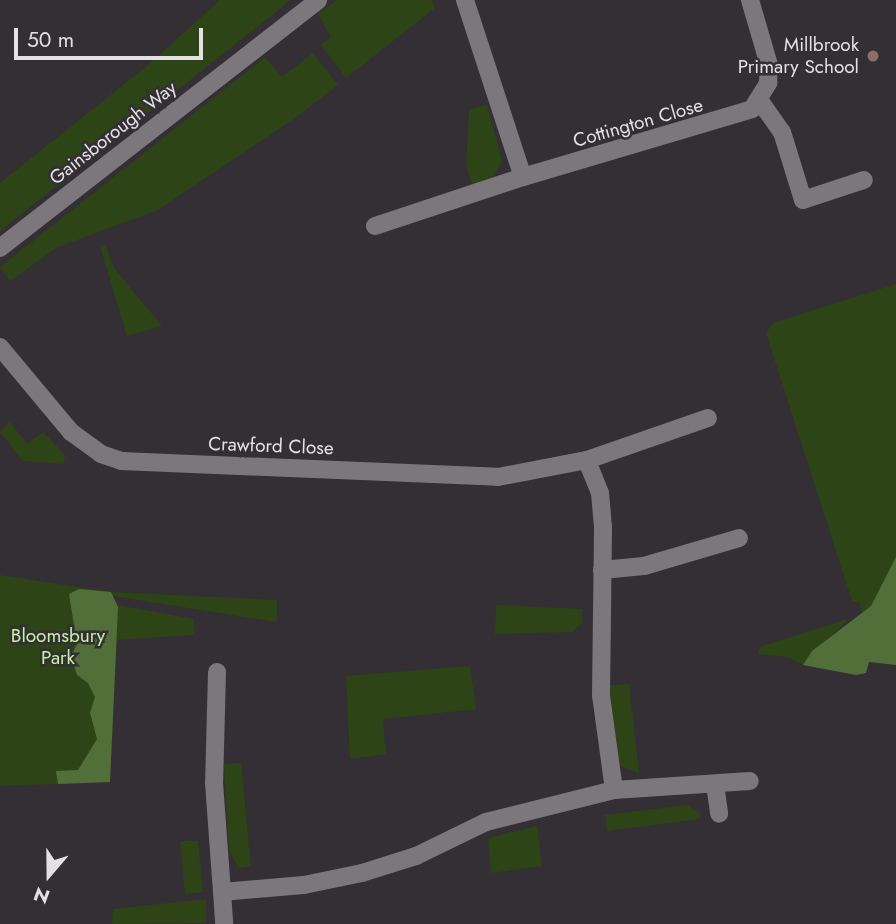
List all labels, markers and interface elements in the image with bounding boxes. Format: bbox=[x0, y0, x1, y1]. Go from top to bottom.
scale bar bbox=[18, 14, 206, 58]
text: 50 m bbox=[27, 25, 74, 55]
place label: Millbrook Primary School bbox=[738, 34, 859, 78]
marker: Millbrook Primary School bbox=[865, 48, 881, 64]
street label: Gainsborough Way bbox=[45, 76, 181, 190]
street label: Cottington Close bbox=[570, 94, 706, 152]
street label: Crawford Close bbox=[208, 432, 334, 460]
park label: Bloomsbury Park bbox=[11, 625, 105, 669]
north arrow bbox=[14, 840, 84, 910]
text: N bbox=[30, 880, 53, 910]

